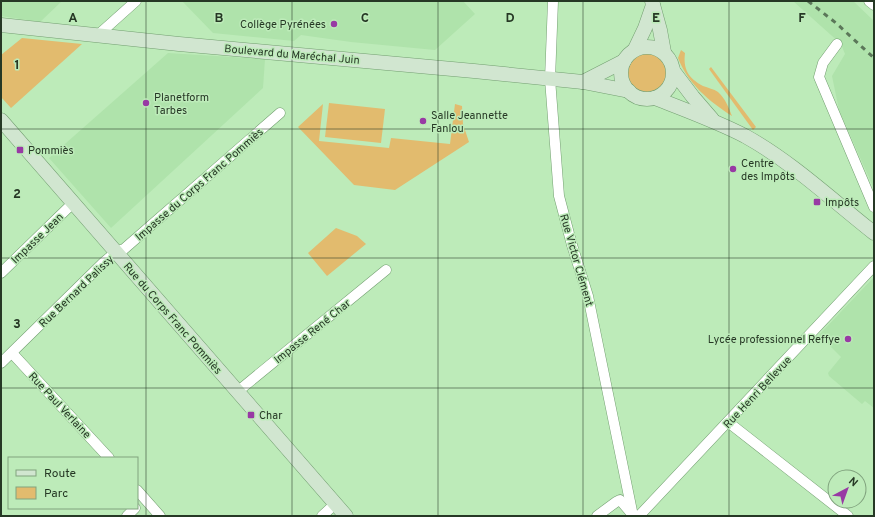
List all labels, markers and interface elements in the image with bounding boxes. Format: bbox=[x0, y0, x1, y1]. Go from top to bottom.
text: A bbox=[68, 11, 78, 27]
text: B bbox=[215, 11, 224, 27]
text: C bbox=[361, 11, 369, 27]
text: D bbox=[505, 11, 515, 27]
text: E bbox=[652, 11, 660, 27]
text: F bbox=[798, 11, 806, 27]
place label: Collège Pyrénées bbox=[240, 18, 326, 32]
marker: Collège Pyrénées bbox=[329, 19, 339, 29]
street label: Boulevard du Maréchal Juin bbox=[224, 42, 360, 68]
text: 1 bbox=[14, 58, 20, 74]
place label: Planetform Tarbes bbox=[154, 91, 209, 118]
marker: Planetform Tarbes bbox=[141, 98, 151, 108]
place label: Salle Jeannette Fanlou bbox=[431, 109, 508, 136]
marker: Salle Jeannette Fanlou bbox=[418, 116, 428, 126]
street label: Impasse du Corps Franc Pommiès bbox=[133, 125, 267, 244]
place label: Pommiès bbox=[28, 144, 74, 158]
marker: Pommiès bbox=[15, 145, 25, 155]
place label: Centre des Impôts bbox=[741, 157, 795, 184]
marker: Centre des Impôts bbox=[728, 164, 738, 174]
text: 2 bbox=[13, 187, 21, 203]
place label: Impôts bbox=[825, 196, 859, 210]
marker: Impôts bbox=[812, 197, 822, 207]
street label: Impasse Jean bbox=[9, 210, 67, 267]
street label: Rue Victor Clément bbox=[556, 213, 596, 308]
street label: Rue Bernard Palissy bbox=[36, 252, 117, 331]
street label: Rue du Corps Franc Pommiès bbox=[120, 260, 225, 377]
street label: Impasse René Char bbox=[271, 296, 354, 367]
text: 3 bbox=[13, 317, 21, 333]
place label: Lycée professionnel Reffye bbox=[708, 333, 840, 347]
marker: Lycée professionnel Reffye bbox=[843, 334, 853, 344]
street label: Rue Henri Bellevue bbox=[721, 354, 795, 432]
street label: Rue Paul Verlaine bbox=[25, 370, 94, 442]
place label: Char bbox=[259, 409, 283, 423]
marker: Char bbox=[246, 410, 256, 420]
legend bbox=[8, 457, 138, 509]
text: Route bbox=[44, 466, 76, 482]
north arrow bbox=[827, 469, 867, 509]
text: N bbox=[845, 474, 860, 490]
text: Parc bbox=[44, 486, 68, 502]

